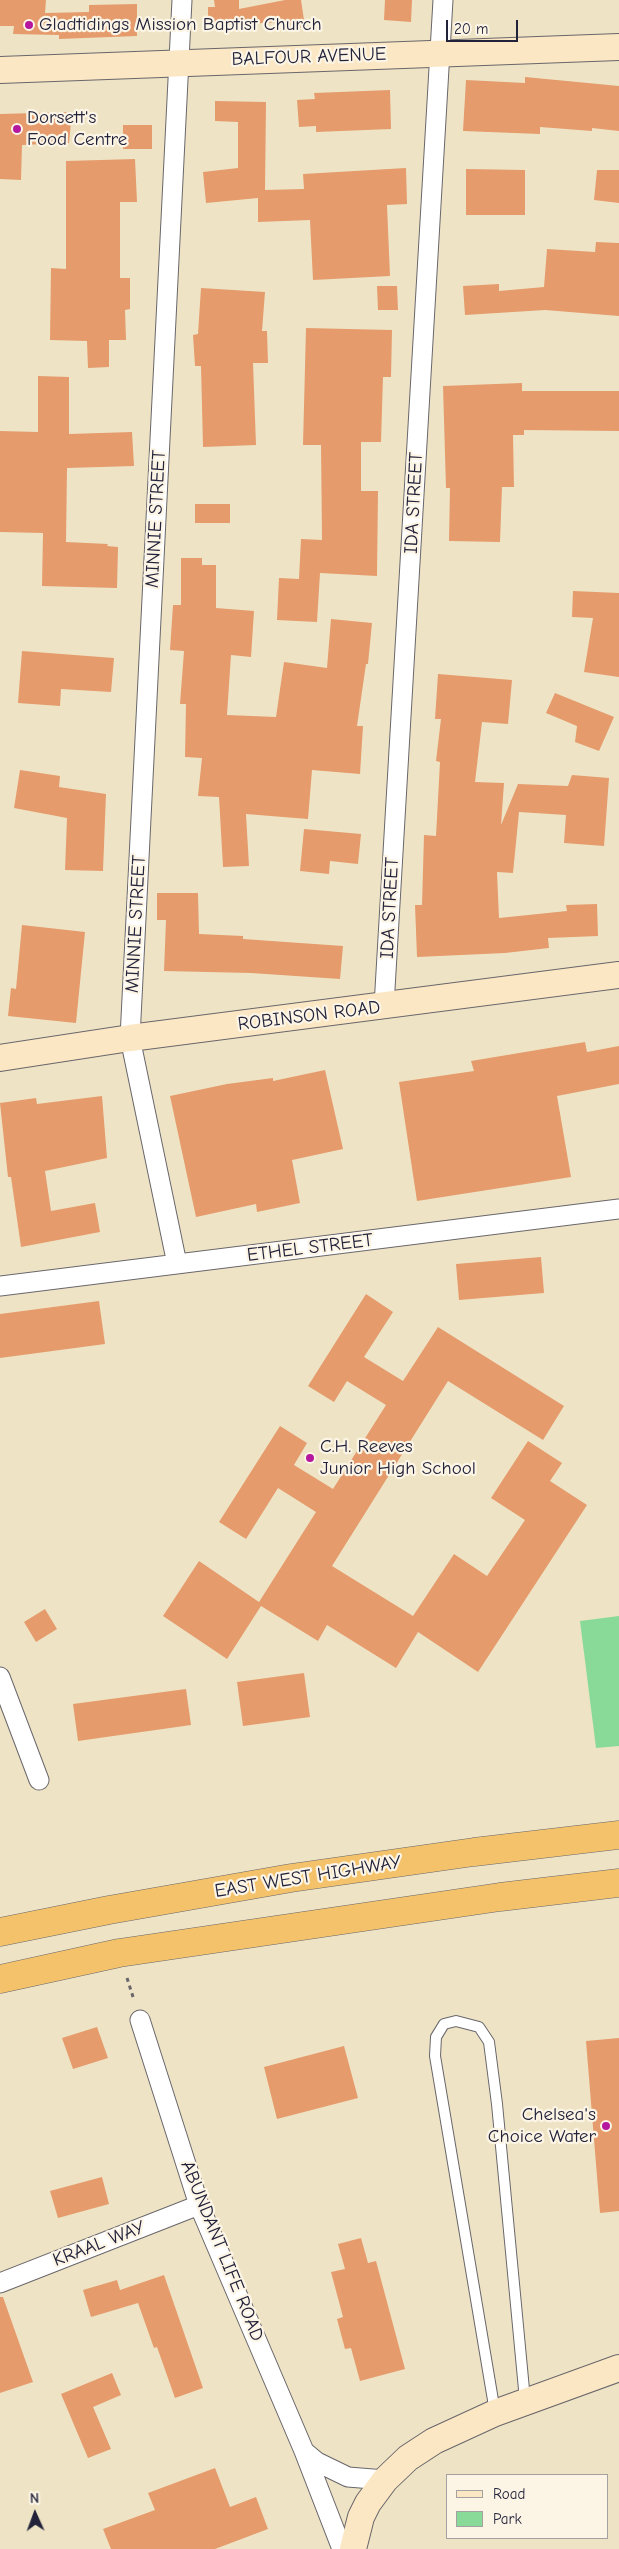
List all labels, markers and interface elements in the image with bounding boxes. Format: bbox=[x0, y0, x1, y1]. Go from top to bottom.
scale bar bbox=[449, 10, 522, 42]
place label: Gladtidings Mission Baptist Church bbox=[39, 14, 322, 36]
marker: Gladtidings Mission Baptist Church bbox=[23, 19, 35, 31]
text: 20 m bbox=[454, 20, 488, 38]
street label: BALFOUR AVENUE bbox=[231, 43, 387, 71]
place label: Dorsett's Food Centre bbox=[27, 107, 127, 151]
marker: Dorsett's Food Centre bbox=[11, 123, 23, 135]
street label: MINNIE STREET bbox=[141, 449, 171, 589]
street label: IDA STREET bbox=[400, 452, 428, 554]
street label: MINNIE STREET bbox=[121, 854, 151, 994]
street label: IDA STREET bbox=[376, 857, 404, 959]
street label: ROBINSON ROAD bbox=[236, 996, 382, 1036]
street label: ETHEL STREET bbox=[246, 1229, 374, 1267]
place label: C.H. Reeves Junior High School bbox=[320, 1436, 476, 1480]
marker: C.H. Reeves Junior High School bbox=[304, 1452, 316, 1464]
street label: EAST WEST HIGHWAY bbox=[213, 1851, 403, 1903]
place label: Chelsea's Choice Water bbox=[488, 2104, 596, 2148]
marker: Chelsea's Choice Water bbox=[600, 2120, 612, 2132]
street label: ABUNDANT LIFE ROAD bbox=[175, 2158, 269, 2344]
street label: KRAAL WAY bbox=[50, 2216, 148, 2272]
legend bbox=[446, 2474, 609, 2539]
text: Road bbox=[493, 2485, 525, 2503]
north arrow bbox=[10, 2489, 60, 2539]
text: N bbox=[30, 2490, 39, 2507]
text: Park bbox=[493, 2510, 522, 2528]

